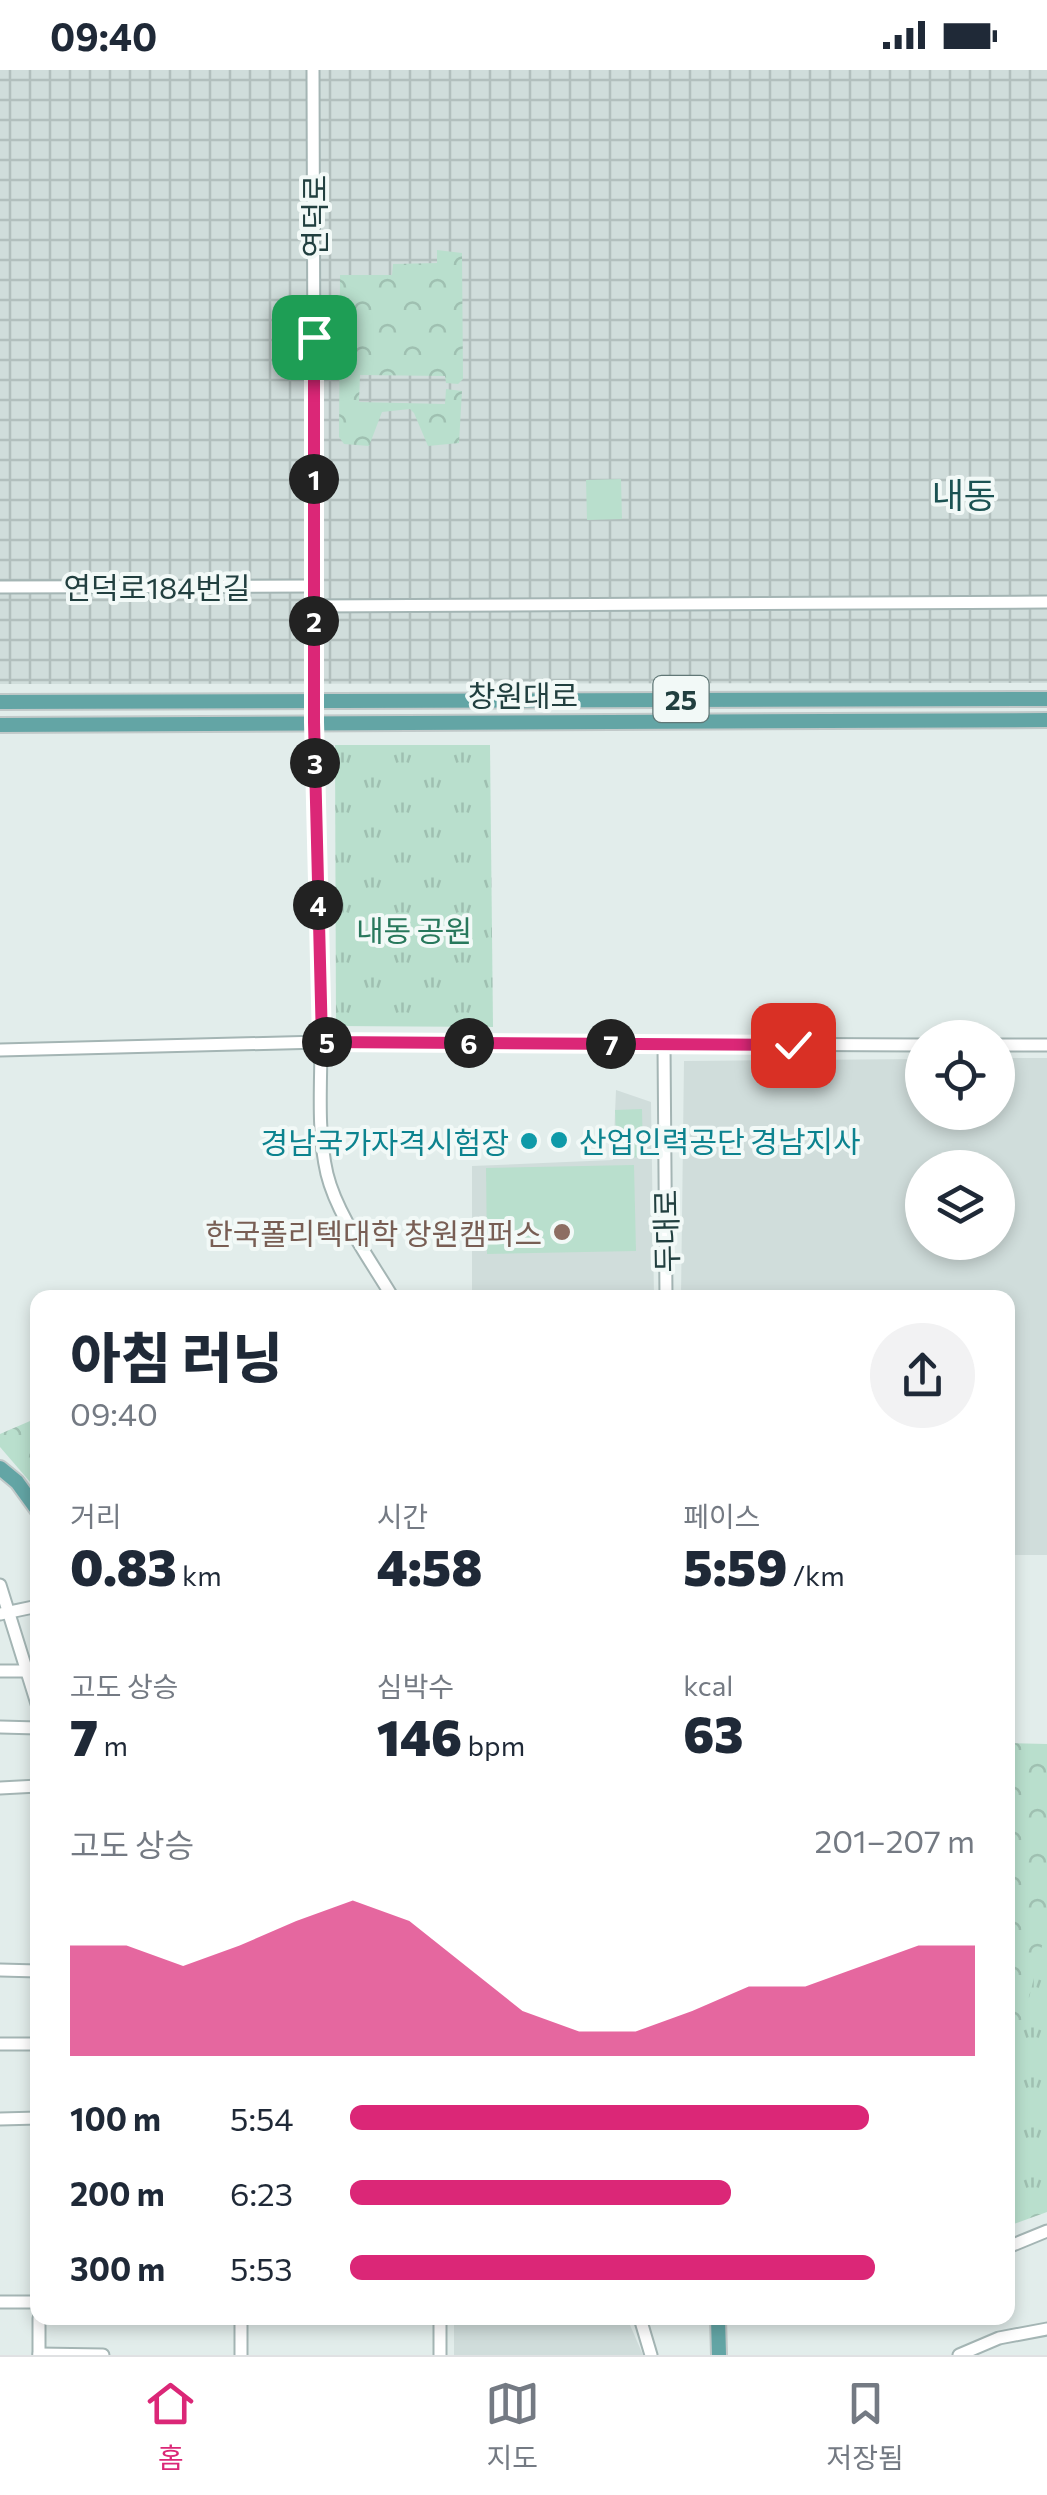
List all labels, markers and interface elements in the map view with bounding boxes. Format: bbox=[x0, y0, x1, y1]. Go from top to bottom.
text: 09:40 bbox=[50, 12, 157, 59]
street label: 연덕로 bbox=[295, 175, 332, 257]
pin bbox=[272, 295, 357, 380]
icon: arrive bbox=[287, 310, 342, 365]
pin: 1 bbox=[289, 454, 339, 504]
text: 1 bbox=[308, 462, 320, 496]
district label: 내동 bbox=[932, 472, 996, 515]
street label: 연덕로184번길 bbox=[63, 568, 251, 605]
pin: 2 bbox=[289, 596, 339, 646]
text: 2 bbox=[306, 604, 322, 638]
street label: 창원대로 bbox=[468, 676, 578, 713]
road number: 25 bbox=[654, 676, 708, 722]
pin: 3 bbox=[290, 738, 340, 788]
text: 3 bbox=[307, 746, 323, 780]
pin: 4 bbox=[293, 880, 343, 930]
text: 4 bbox=[309, 888, 327, 922]
park label: 내동 공원 bbox=[356, 911, 472, 948]
pin bbox=[751, 1003, 836, 1088]
pin: 5 bbox=[302, 1017, 352, 1067]
pin: 6 bbox=[444, 1018, 494, 1068]
icon: check bbox=[766, 1018, 821, 1073]
pin: 7 bbox=[586, 1019, 636, 1069]
map controls bbox=[905, 1020, 1015, 1260]
button: locate bbox=[905, 1020, 1015, 1130]
text: 5 bbox=[319, 1025, 335, 1059]
text: 6 bbox=[460, 1026, 478, 1060]
text: 7 bbox=[603, 1027, 619, 1061]
place label: 산업인력공단 경남지사 bbox=[579, 1122, 861, 1159]
place label: 경남국가자격시험장 bbox=[261, 1123, 509, 1160]
marker: 산업인력공단 경남지사 bbox=[548, 1129, 570, 1151]
marker: 경남국가자격시험장 bbox=[518, 1130, 540, 1152]
button: layers bbox=[905, 1150, 1015, 1260]
street label: 두대로 bbox=[646, 1189, 684, 1273]
place label: 한국폴리텍대학 창원캠퍼스 bbox=[205, 1214, 542, 1251]
marker: 한국폴리텍대학 창원캠퍼스 bbox=[551, 1221, 573, 1243]
text: 아침 러닝 bbox=[70, 1322, 283, 1389]
button: share bbox=[870, 1323, 975, 1428]
text: 09:40 bbox=[70, 1393, 158, 1433]
text: 거리 bbox=[70, 1499, 122, 1533]
text: 시간 bbox=[377, 1499, 428, 1533]
text: 페이스 bbox=[683, 1499, 761, 1533]
text: 0.83 bbox=[70, 1535, 177, 1596]
text: 4:58 bbox=[377, 1535, 482, 1596]
text: 5:59 bbox=[683, 1535, 787, 1596]
text: km bbox=[177, 1558, 222, 1592]
text: /km bbox=[787, 1558, 845, 1592]
text: kcal bbox=[683, 1668, 733, 1702]
text: 고도 상승 bbox=[70, 1669, 178, 1703]
text: 심박수 bbox=[377, 1669, 454, 1703]
text: 63 bbox=[683, 1702, 744, 1763]
text: 7 bbox=[70, 1705, 98, 1766]
text: 146 bbox=[377, 1705, 462, 1766]
text: m bbox=[98, 1728, 128, 1762]
text: bpm bbox=[462, 1728, 525, 1762]
text: 201–207 m bbox=[815, 1820, 975, 1860]
text: 고도 상승 bbox=[70, 1824, 194, 1864]
text: 100 m bbox=[70, 2098, 161, 2138]
text: 5:54 bbox=[230, 2098, 294, 2138]
text: 200 m bbox=[70, 2173, 165, 2213]
text: 6:23 bbox=[230, 2173, 293, 2213]
text: 300 m bbox=[70, 2248, 165, 2288]
text: 5:53 bbox=[230, 2248, 293, 2288]
tab: 홈 bbox=[143, 2376, 198, 2476]
tab: 지도 bbox=[485, 2376, 540, 2476]
tab: 저장됨 bbox=[826, 2376, 904, 2476]

